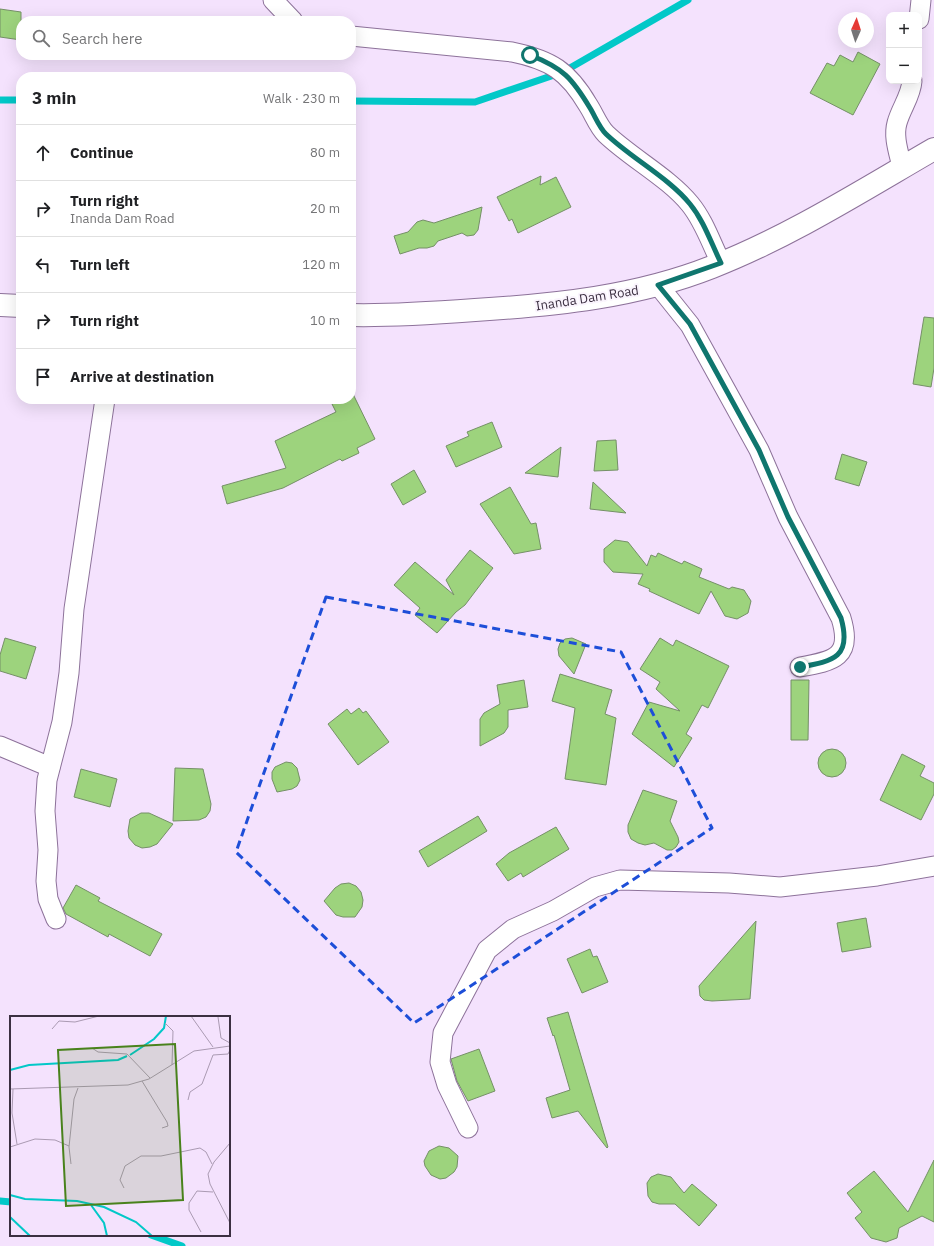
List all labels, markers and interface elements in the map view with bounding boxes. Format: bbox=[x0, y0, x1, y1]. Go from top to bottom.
north arrow bbox=[838, 12, 874, 48]
map controls bbox=[886, 12, 922, 84]
button: + bbox=[886, 12, 922, 48]
search box bbox=[16, 16, 356, 60]
icon: search bbox=[30, 27, 52, 49]
text: Search here bbox=[62, 29, 142, 48]
route start bbox=[521, 46, 539, 64]
button: − bbox=[886, 48, 922, 84]
text: 3 min bbox=[32, 87, 76, 109]
text: Walk · 230 m bbox=[263, 90, 340, 107]
icon: ahead bbox=[32, 142, 54, 164]
text: Continue bbox=[70, 143, 134, 162]
text: 80 m bbox=[310, 144, 340, 161]
text: Turn right bbox=[70, 191, 139, 210]
icon: right bbox=[32, 198, 54, 220]
text: 20 m bbox=[310, 200, 340, 217]
text: Inanda Dam Road bbox=[70, 210, 174, 227]
icon: left bbox=[32, 254, 54, 276]
text: Turn left bbox=[70, 255, 130, 274]
text: 120 m bbox=[302, 256, 340, 273]
street label: Inanda Dam Road bbox=[534, 281, 640, 315]
icon: right bbox=[32, 310, 54, 332]
text: Turn right bbox=[70, 311, 139, 330]
text: 10 m bbox=[310, 312, 340, 329]
icon: arrive bbox=[32, 366, 54, 388]
text: Arrive at destination bbox=[70, 367, 214, 386]
route end bbox=[791, 658, 809, 676]
inset map bbox=[10, 1016, 230, 1236]

